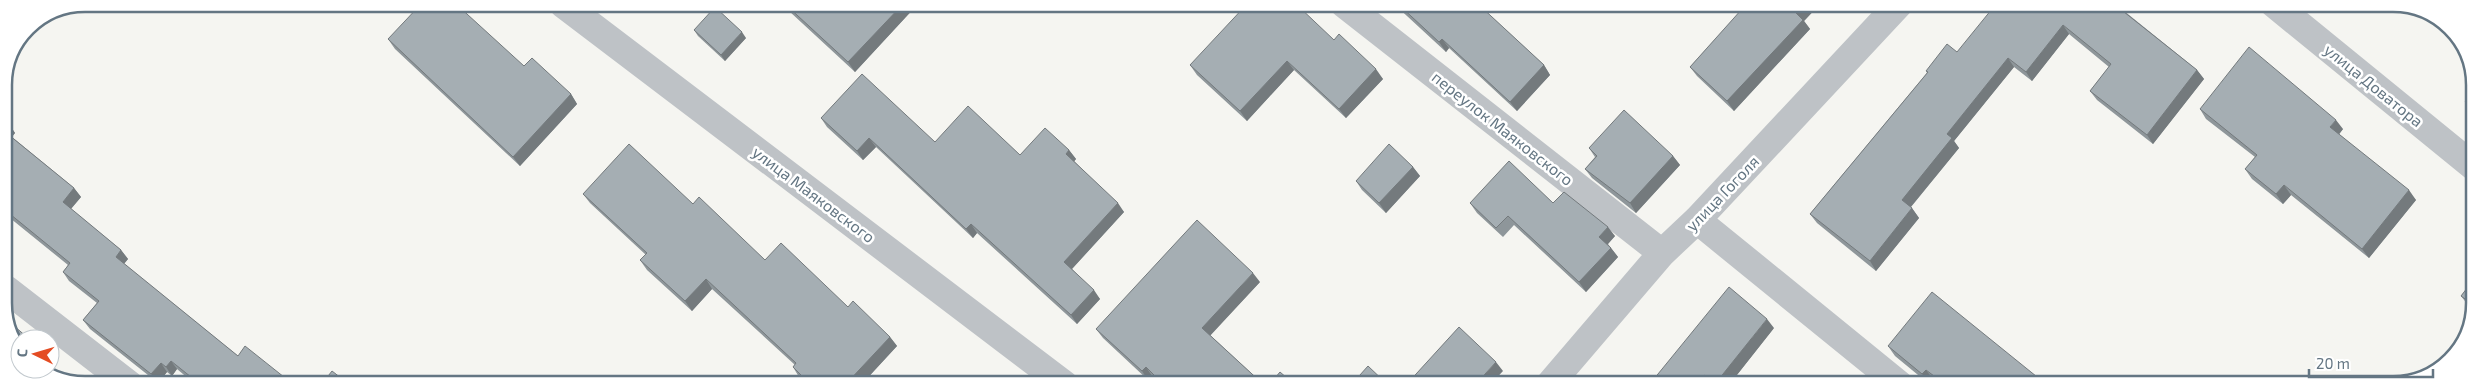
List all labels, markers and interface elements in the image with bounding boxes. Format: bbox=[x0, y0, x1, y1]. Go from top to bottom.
street label: улица Доватора bbox=[2320, 39, 2427, 131]
street label: переулок Маяковского bbox=[1428, 67, 1577, 190]
street label: улица Маяковского bbox=[748, 142, 879, 247]
street label: улица Гоголя bbox=[1681, 151, 1763, 235]
north arrow bbox=[10, 329, 60, 379]
scale bar bbox=[2309, 346, 2433, 378]
text: С bbox=[13, 348, 30, 358]
text: 20 m bbox=[2316, 354, 2350, 372]

